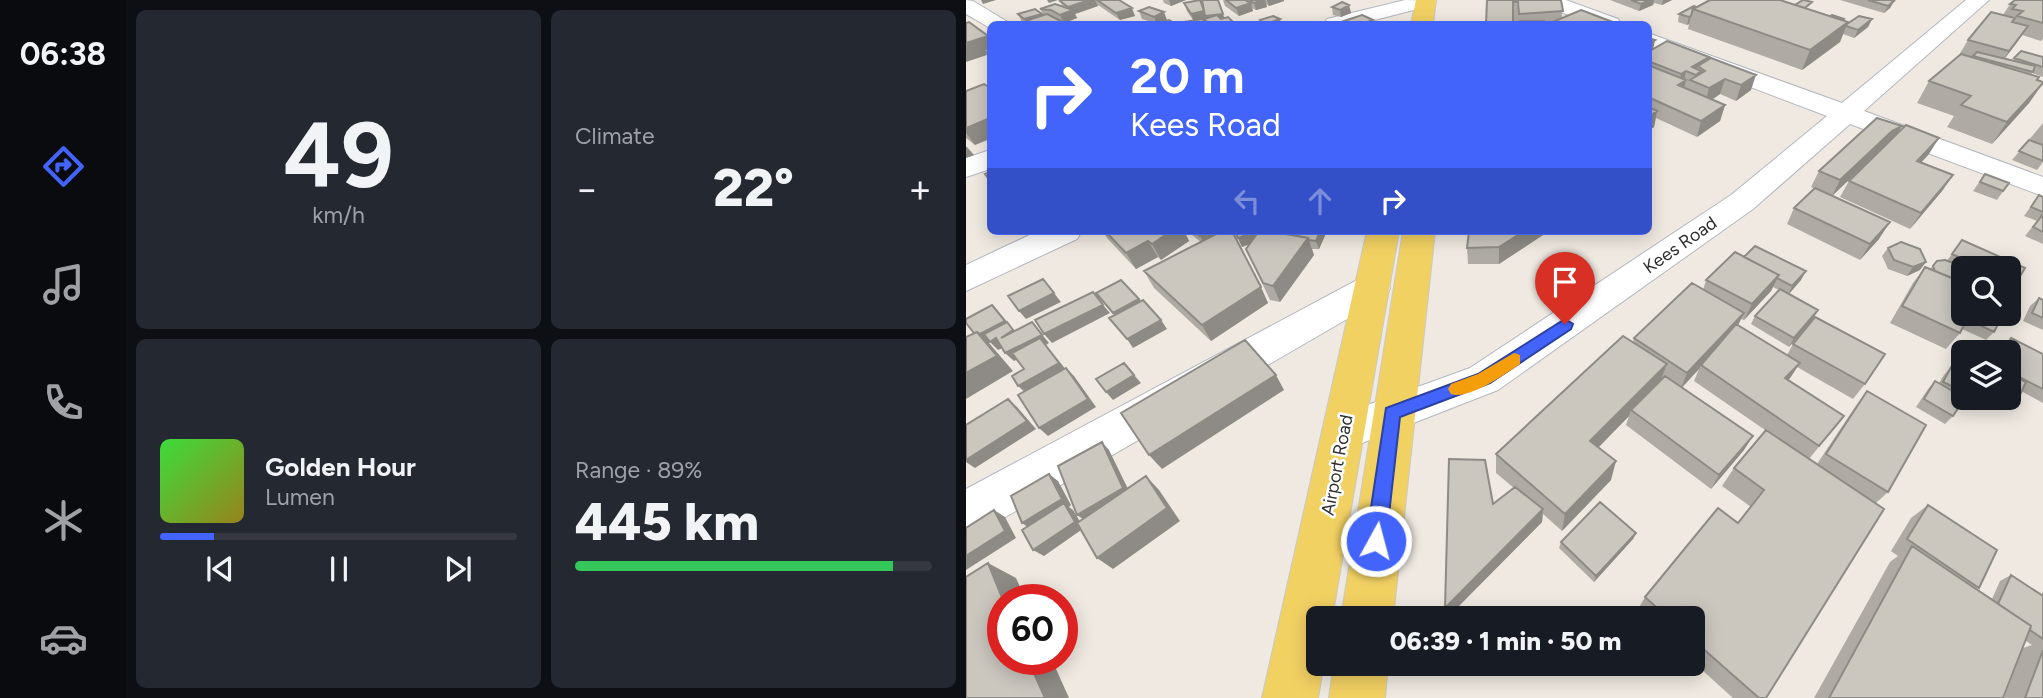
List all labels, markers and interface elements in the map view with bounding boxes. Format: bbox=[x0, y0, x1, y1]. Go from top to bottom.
text: 06:38 bbox=[20, 35, 106, 73]
text: 20 m bbox=[1130, 46, 1245, 105]
icon: right bbox=[1015, 49, 1106, 140]
text: 49 bbox=[283, 101, 394, 210]
text: Kees Road bbox=[1130, 106, 1281, 144]
text: Climate bbox=[575, 122, 654, 150]
icon: directions bbox=[39, 142, 88, 191]
text: 22° bbox=[713, 157, 794, 219]
text: − bbox=[575, 166, 599, 212]
text: + bbox=[908, 166, 932, 212]
icon: left bbox=[1228, 182, 1266, 220]
icon: ahead bbox=[1301, 182, 1339, 220]
icon: right bbox=[1374, 182, 1412, 220]
text: km/h bbox=[312, 201, 365, 229]
street label: Kees Road bbox=[1639, 212, 1721, 278]
pin bbox=[1535, 252, 1595, 324]
map controls bbox=[1951, 256, 2021, 410]
button: search bbox=[1951, 256, 2021, 326]
icon: music bbox=[39, 260, 88, 309]
icon: arrive bbox=[1546, 263, 1584, 301]
button: layers bbox=[1951, 340, 2021, 410]
icon: phone bbox=[39, 378, 88, 427]
street label: Airport Road bbox=[1316, 413, 1358, 517]
text: Golden Hour bbox=[265, 451, 416, 483]
text: Range · 89% bbox=[575, 456, 702, 484]
text: Lumen bbox=[265, 483, 335, 511]
text: 445 km bbox=[575, 491, 759, 553]
icon: climate bbox=[39, 496, 88, 545]
position arrow bbox=[1339, 504, 1413, 578]
icon: previous bbox=[201, 550, 239, 588]
icon: pause bbox=[320, 550, 358, 588]
icon: next bbox=[439, 550, 477, 588]
speed limit sign: 60 bbox=[987, 584, 1078, 675]
icon: car bbox=[39, 614, 88, 663]
text: 06:39 · 1 min · 50 m bbox=[1390, 625, 1621, 657]

